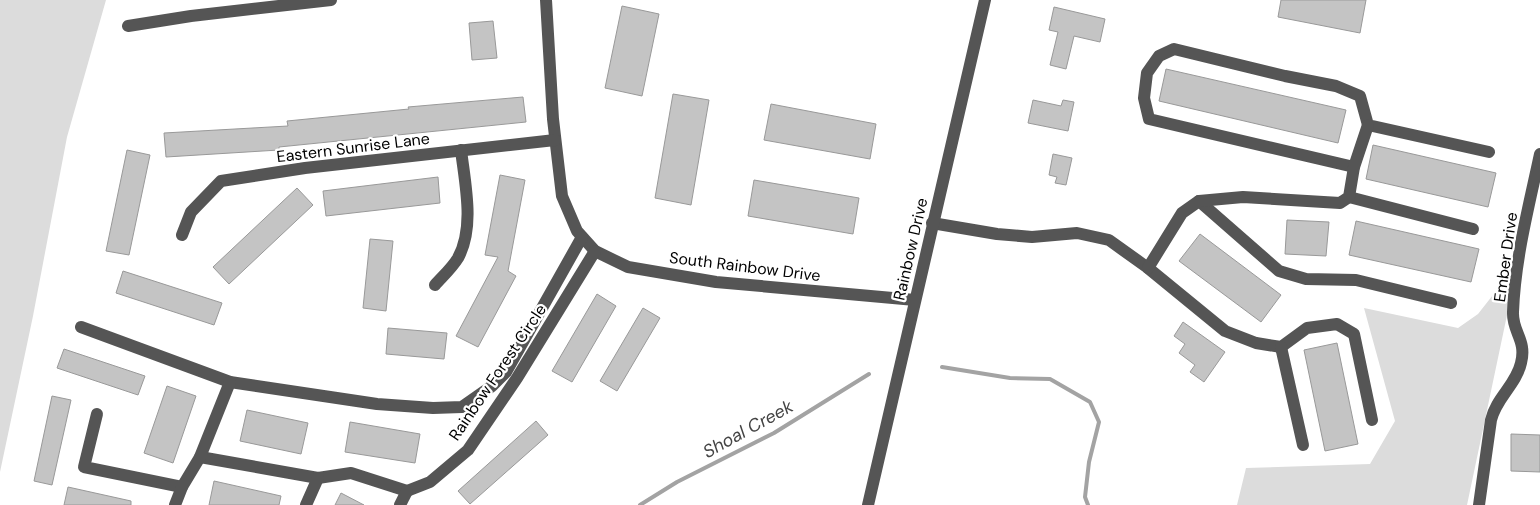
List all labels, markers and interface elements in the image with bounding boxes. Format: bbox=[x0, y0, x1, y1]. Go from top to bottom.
street label: Eastern Sunrise Lane bbox=[275, 128, 431, 167]
street label: Rainbow Drive bbox=[888, 196, 932, 302]
street label: Ember Drive bbox=[1489, 211, 1522, 303]
street label: South Rainbow Drive bbox=[668, 247, 822, 286]
street label: Rainbow Forest Circle bbox=[444, 300, 551, 444]
water label: Shoal Creek bbox=[699, 394, 798, 464]

